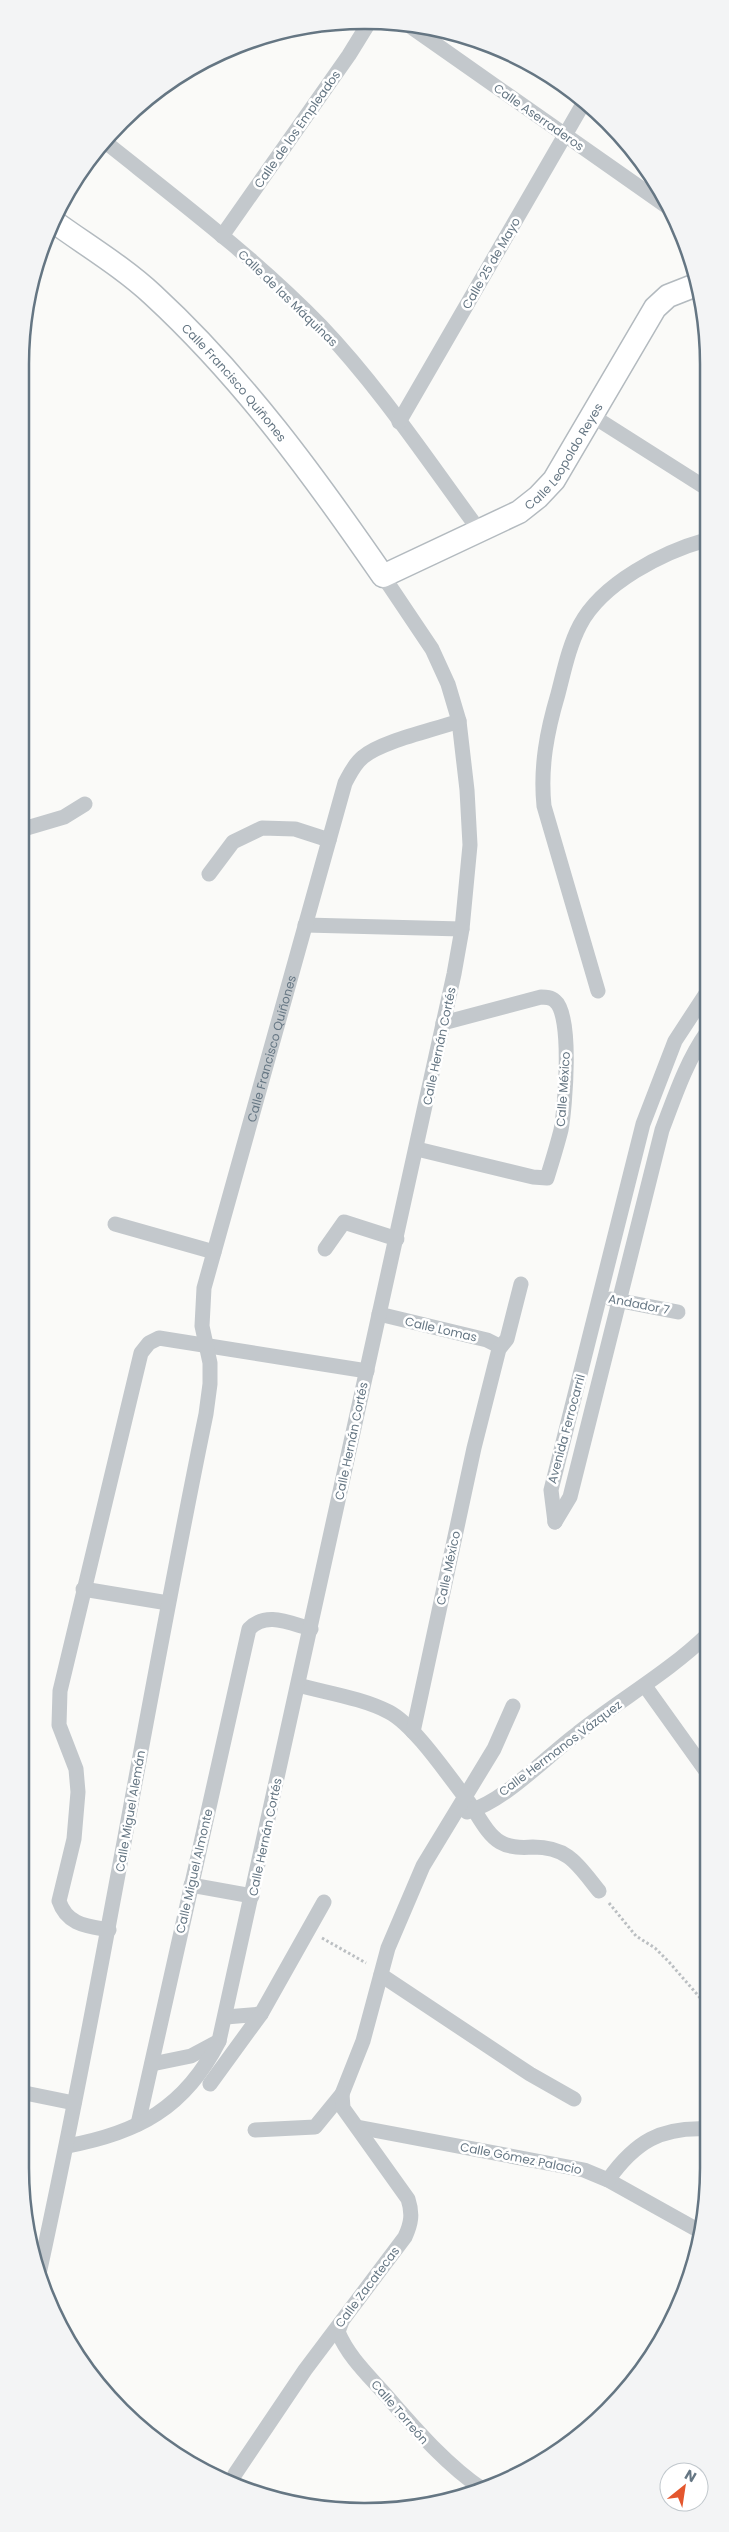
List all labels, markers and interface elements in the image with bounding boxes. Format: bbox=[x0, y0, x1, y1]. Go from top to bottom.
street label: Calle de los Empleados bbox=[250, 67, 344, 191]
street label: Calle Aserraderos bbox=[490, 79, 588, 155]
street label: Calle 25 de Mayo bbox=[458, 214, 524, 312]
street label: Calle de las Máquinas bbox=[234, 246, 342, 350]
street label: Calle Francisco Quiñones bbox=[178, 319, 291, 445]
street label: Calle Leopoldo Reyes bbox=[521, 399, 606, 513]
street label: Calle Francisco Quiñones bbox=[242, 973, 300, 1124]
street label: Calle Hernán Cortés bbox=[418, 985, 460, 1107]
street label: Calle México bbox=[552, 1051, 574, 1127]
street label: Andador 7 bbox=[607, 1290, 671, 1318]
street label: Calle Lomas bbox=[403, 1312, 479, 1346]
street label: Avenida Ferrocarril bbox=[543, 1372, 589, 1486]
street label: Calle Hernán Cortés bbox=[330, 1380, 372, 1502]
street label: Calle México bbox=[432, 1529, 464, 1607]
street label: Calle Hermanos Vázquez bbox=[495, 1696, 625, 1800]
street label: Calle Miguel Alemán bbox=[111, 1749, 149, 1873]
street label: Calle Hernán Cortés bbox=[244, 1776, 286, 1898]
street label: Calle Miguel Almonte bbox=[171, 1807, 217, 1935]
street label: Calle Gómez Palacio bbox=[459, 2138, 584, 2178]
street label: Calle Zacatecas bbox=[331, 2243, 403, 2331]
street label: Calle Torreón bbox=[367, 2376, 433, 2448]
north arrow bbox=[659, 2462, 709, 2512]
text: N bbox=[681, 2464, 700, 2487]

